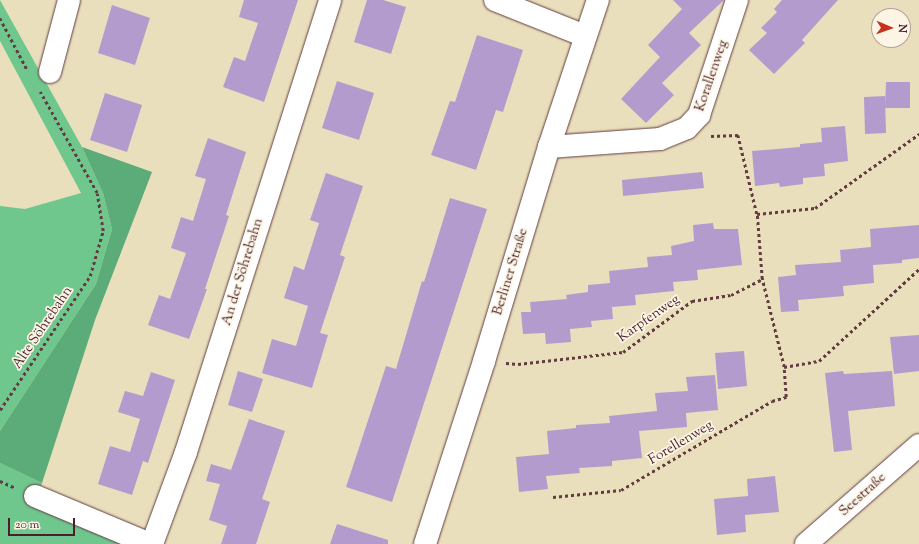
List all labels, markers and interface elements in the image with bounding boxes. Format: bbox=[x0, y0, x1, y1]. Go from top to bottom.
north arrow bbox=[871, 8, 911, 48]
text: N bbox=[894, 24, 910, 33]
street label: Korallenweg bbox=[692, 38, 732, 114]
street label: An der Söhrebahn bbox=[219, 216, 267, 328]
street label: Berliner Straße bbox=[490, 226, 532, 318]
street label: Alte Söhrebahn bbox=[9, 284, 77, 372]
street label: Karpfenweg bbox=[615, 292, 683, 346]
street label: Forellenweg bbox=[646, 417, 716, 469]
street label: Seestraße bbox=[836, 470, 890, 520]
scale bar bbox=[10, 510, 77, 536]
text: 20 m bbox=[15, 516, 39, 534]

